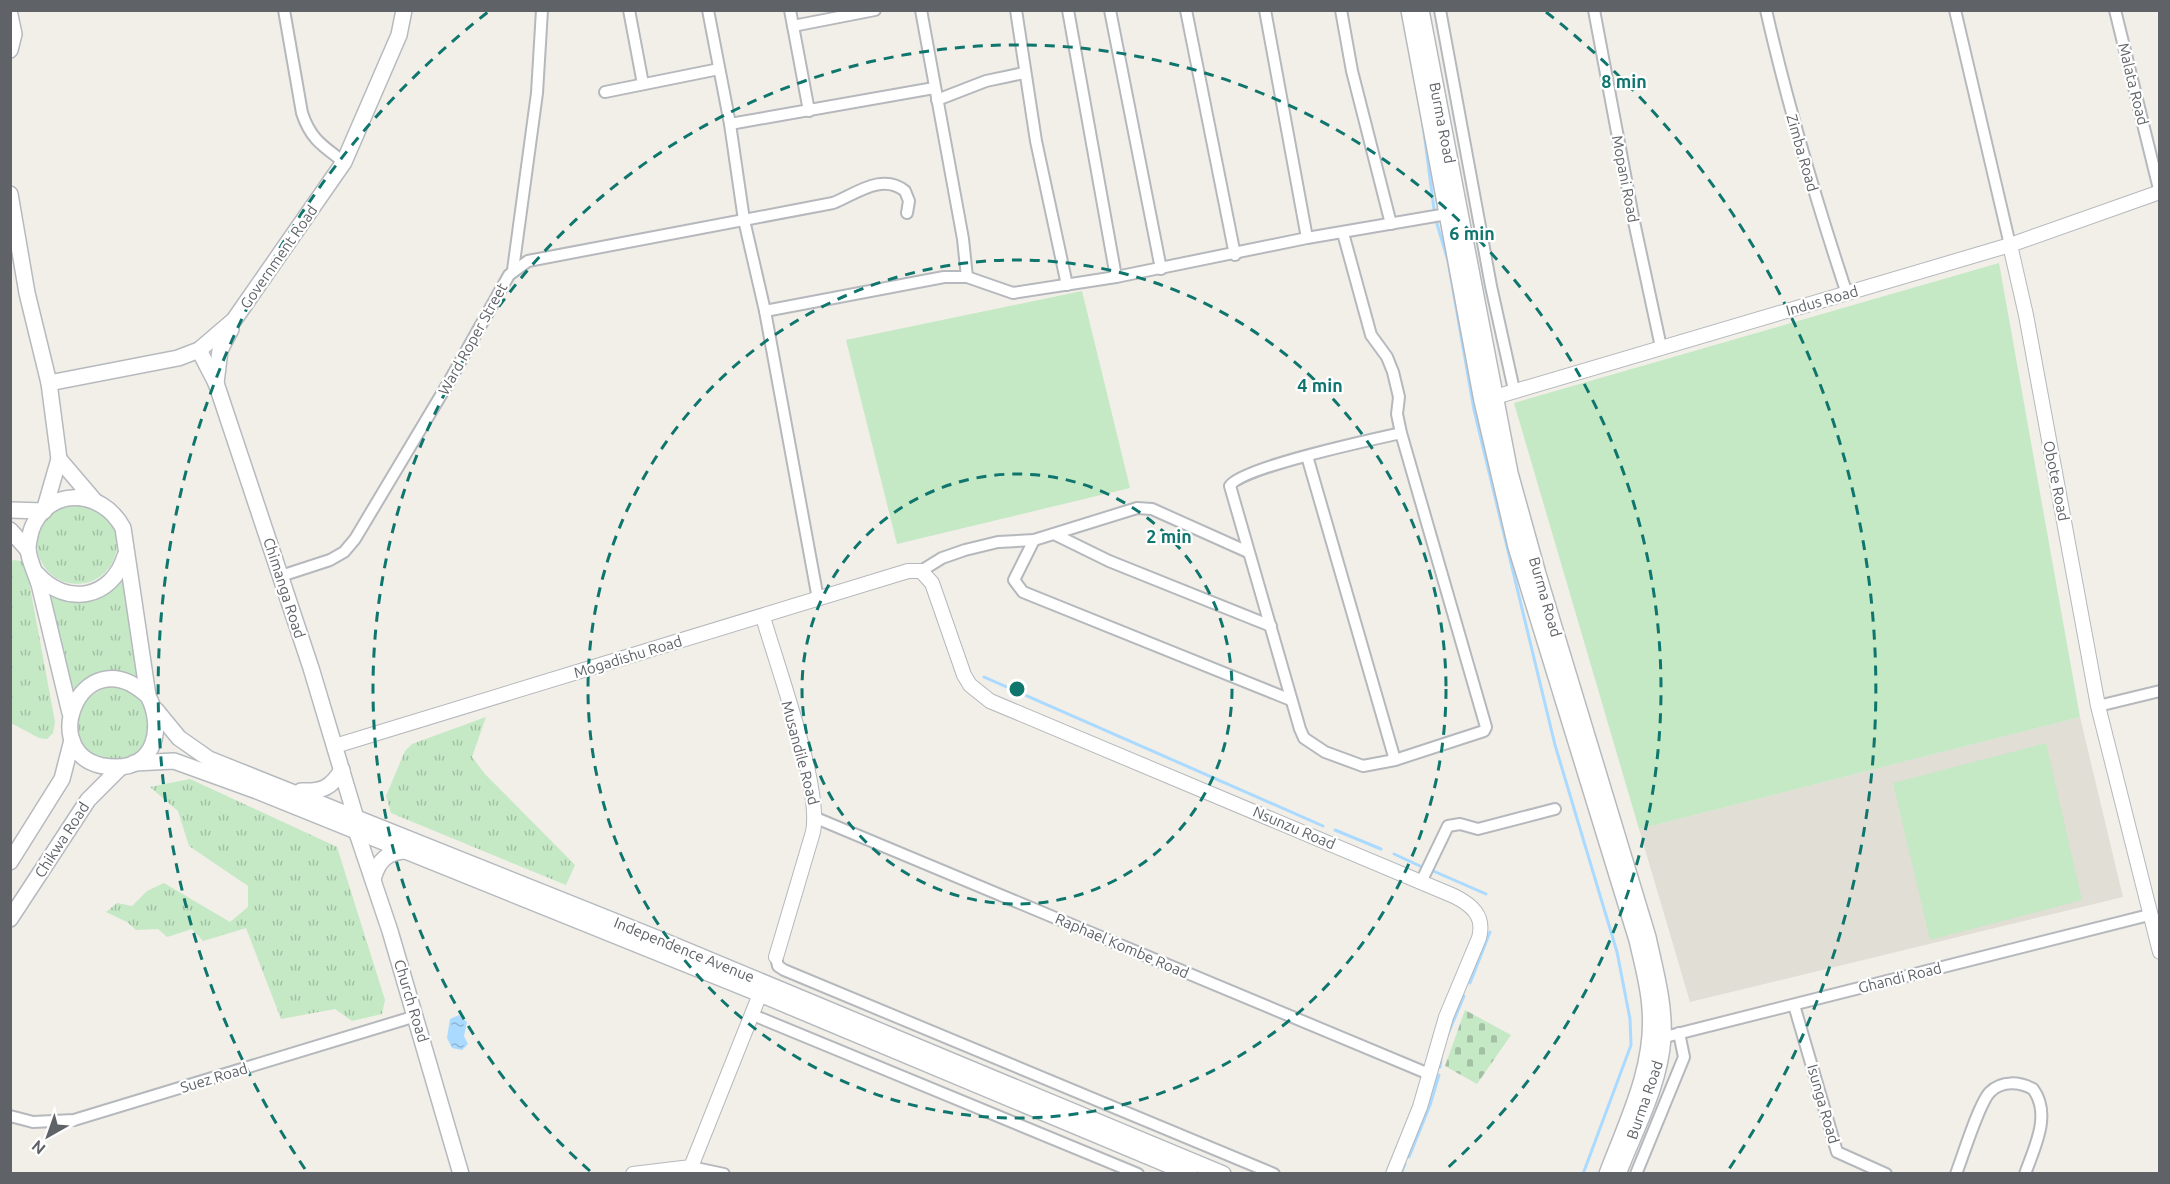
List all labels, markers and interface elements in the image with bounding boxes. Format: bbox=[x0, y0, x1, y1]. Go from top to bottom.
street label: Malata Road bbox=[2115, 41, 2152, 127]
text: 8 min bbox=[1601, 71, 1647, 91]
street label: Burma Road bbox=[1426, 81, 1459, 165]
street label: Zimba Road bbox=[1783, 112, 1822, 194]
street label: Mopani Road bbox=[1609, 134, 1642, 224]
street label: Government Road bbox=[237, 202, 321, 312]
text: 6 min bbox=[1449, 223, 1495, 243]
street label: Ward Roper Street bbox=[435, 280, 510, 398]
street label: Indus Road bbox=[1784, 282, 1860, 319]
text: 4 min bbox=[1297, 375, 1343, 395]
street label: Obote Road bbox=[2040, 439, 2073, 522]
text: 2 min bbox=[1146, 526, 1192, 546]
street label: Chimanga Road bbox=[260, 535, 309, 640]
street label: Burma Road bbox=[1526, 555, 1565, 639]
street label: Mogadishu Road bbox=[572, 632, 684, 681]
centre of rings bbox=[1007, 679, 1027, 699]
street label: Musandile Road bbox=[778, 699, 823, 807]
street label: Chikwa Road bbox=[31, 799, 92, 881]
street label: Nsunzu Road bbox=[1250, 803, 1338, 853]
street label: Raphael Kombe Road bbox=[1053, 910, 1192, 981]
street label: Independence Avenue bbox=[612, 914, 757, 985]
street label: Church Road bbox=[391, 957, 432, 1044]
street label: Ghandi Road bbox=[1856, 959, 1943, 996]
street label: Burma Road bbox=[1623, 1058, 1666, 1142]
street label: Suez Road bbox=[178, 1059, 250, 1096]
street label: Isunga Road bbox=[1804, 1062, 1843, 1146]
north arrow bbox=[18, 1106, 78, 1166]
text: N bbox=[28, 1137, 49, 1158]

